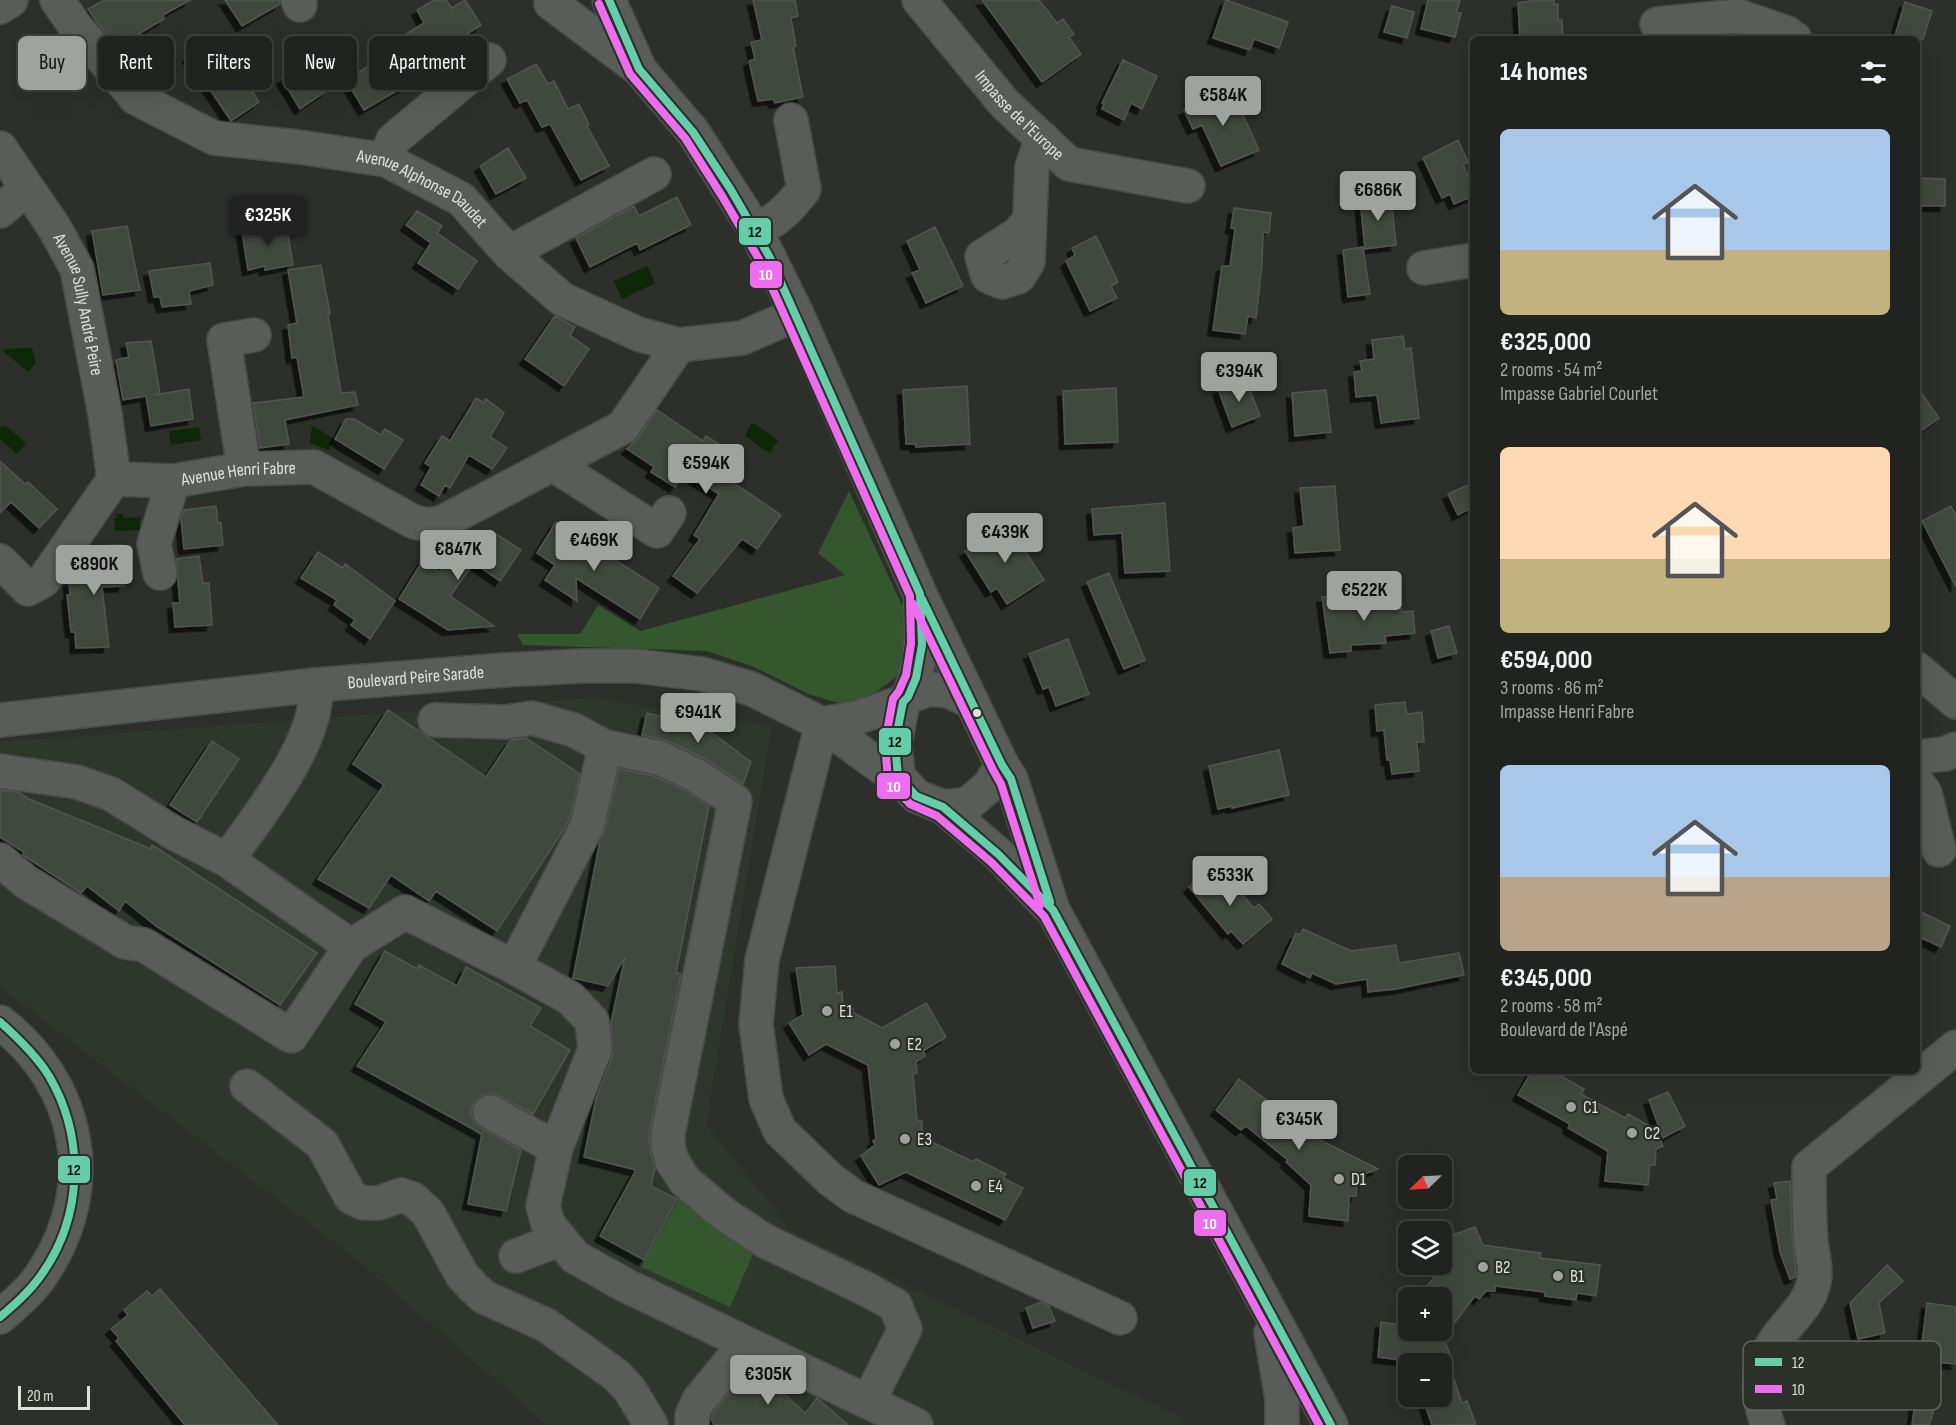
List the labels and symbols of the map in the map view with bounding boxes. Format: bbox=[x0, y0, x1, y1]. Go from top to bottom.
street label: Impasse de l'Europe bbox=[970, 66, 1068, 165]
pin: €584K bbox=[1181, 76, 1265, 127]
street label: Avenue Alphonse Daudet bbox=[354, 146, 492, 233]
pin: €686K bbox=[1336, 171, 1420, 222]
pin: €325K bbox=[226, 196, 310, 247]
line badge: 12 bbox=[738, 217, 772, 246]
text: 12 bbox=[748, 223, 762, 242]
street label: Avenue Sully André Peire bbox=[48, 229, 107, 377]
line badge: 10 bbox=[749, 260, 783, 289]
text: 10 bbox=[759, 266, 773, 285]
pin: €394K bbox=[1197, 352, 1281, 403]
pin: €594K bbox=[664, 444, 748, 495]
street label: Avenue Henri Fabre bbox=[179, 458, 296, 491]
pin: €439K bbox=[963, 513, 1047, 564]
pin: €469K bbox=[552, 521, 636, 572]
pin: €847K bbox=[416, 530, 500, 581]
pin: €890K bbox=[52, 545, 136, 596]
pin: €522K bbox=[1322, 571, 1406, 622]
street label: Boulevard Peire Sarade bbox=[347, 662, 485, 693]
pin: €941K bbox=[656, 693, 740, 744]
unlabelled marker bbox=[971, 707, 983, 719]
line badge: 12 bbox=[878, 727, 912, 756]
text: 12 bbox=[888, 733, 902, 752]
line badge: 10 bbox=[876, 772, 911, 800]
text: 10 bbox=[887, 778, 901, 797]
pin: €533K bbox=[1188, 856, 1272, 907]
place label: E1 bbox=[839, 1001, 853, 1022]
marker: E1 bbox=[820, 1004, 834, 1018]
place label: E2 bbox=[907, 1034, 922, 1055]
marker: E2 bbox=[888, 1037, 902, 1051]
place label: C1 bbox=[1583, 1097, 1599, 1118]
pin: €345K bbox=[1257, 1100, 1341, 1151]
marker: C1 bbox=[1564, 1100, 1578, 1114]
place label: C2 bbox=[1644, 1123, 1660, 1144]
marker: C2 bbox=[1625, 1126, 1639, 1140]
place label: E3 bbox=[917, 1129, 932, 1150]
marker: E3 bbox=[898, 1132, 912, 1146]
line badge: 12 bbox=[57, 1155, 91, 1184]
north arrow bbox=[1398, 1155, 1452, 1209]
text: 12 bbox=[67, 1161, 81, 1180]
line badge: 12 bbox=[1183, 1168, 1217, 1197]
place label: D1 bbox=[1351, 1169, 1367, 1190]
marker: D1 bbox=[1332, 1172, 1346, 1186]
text: 12 bbox=[1193, 1174, 1207, 1193]
place label: E4 bbox=[988, 1176, 1003, 1197]
marker: E4 bbox=[969, 1179, 983, 1193]
line badge: 10 bbox=[1193, 1209, 1227, 1237]
text: 10 bbox=[1203, 1215, 1217, 1234]
place label: B2 bbox=[1495, 1257, 1510, 1278]
marker: B2 bbox=[1476, 1260, 1490, 1274]
place label: B1 bbox=[1570, 1266, 1585, 1287]
marker: B1 bbox=[1551, 1269, 1565, 1283]
legend bbox=[1743, 1341, 1941, 1410]
text: 12 bbox=[1792, 1354, 1804, 1373]
pin: €305K bbox=[726, 1355, 810, 1406]
text: 10 bbox=[1792, 1381, 1805, 1400]
scale bar bbox=[18, 1383, 90, 1410]

